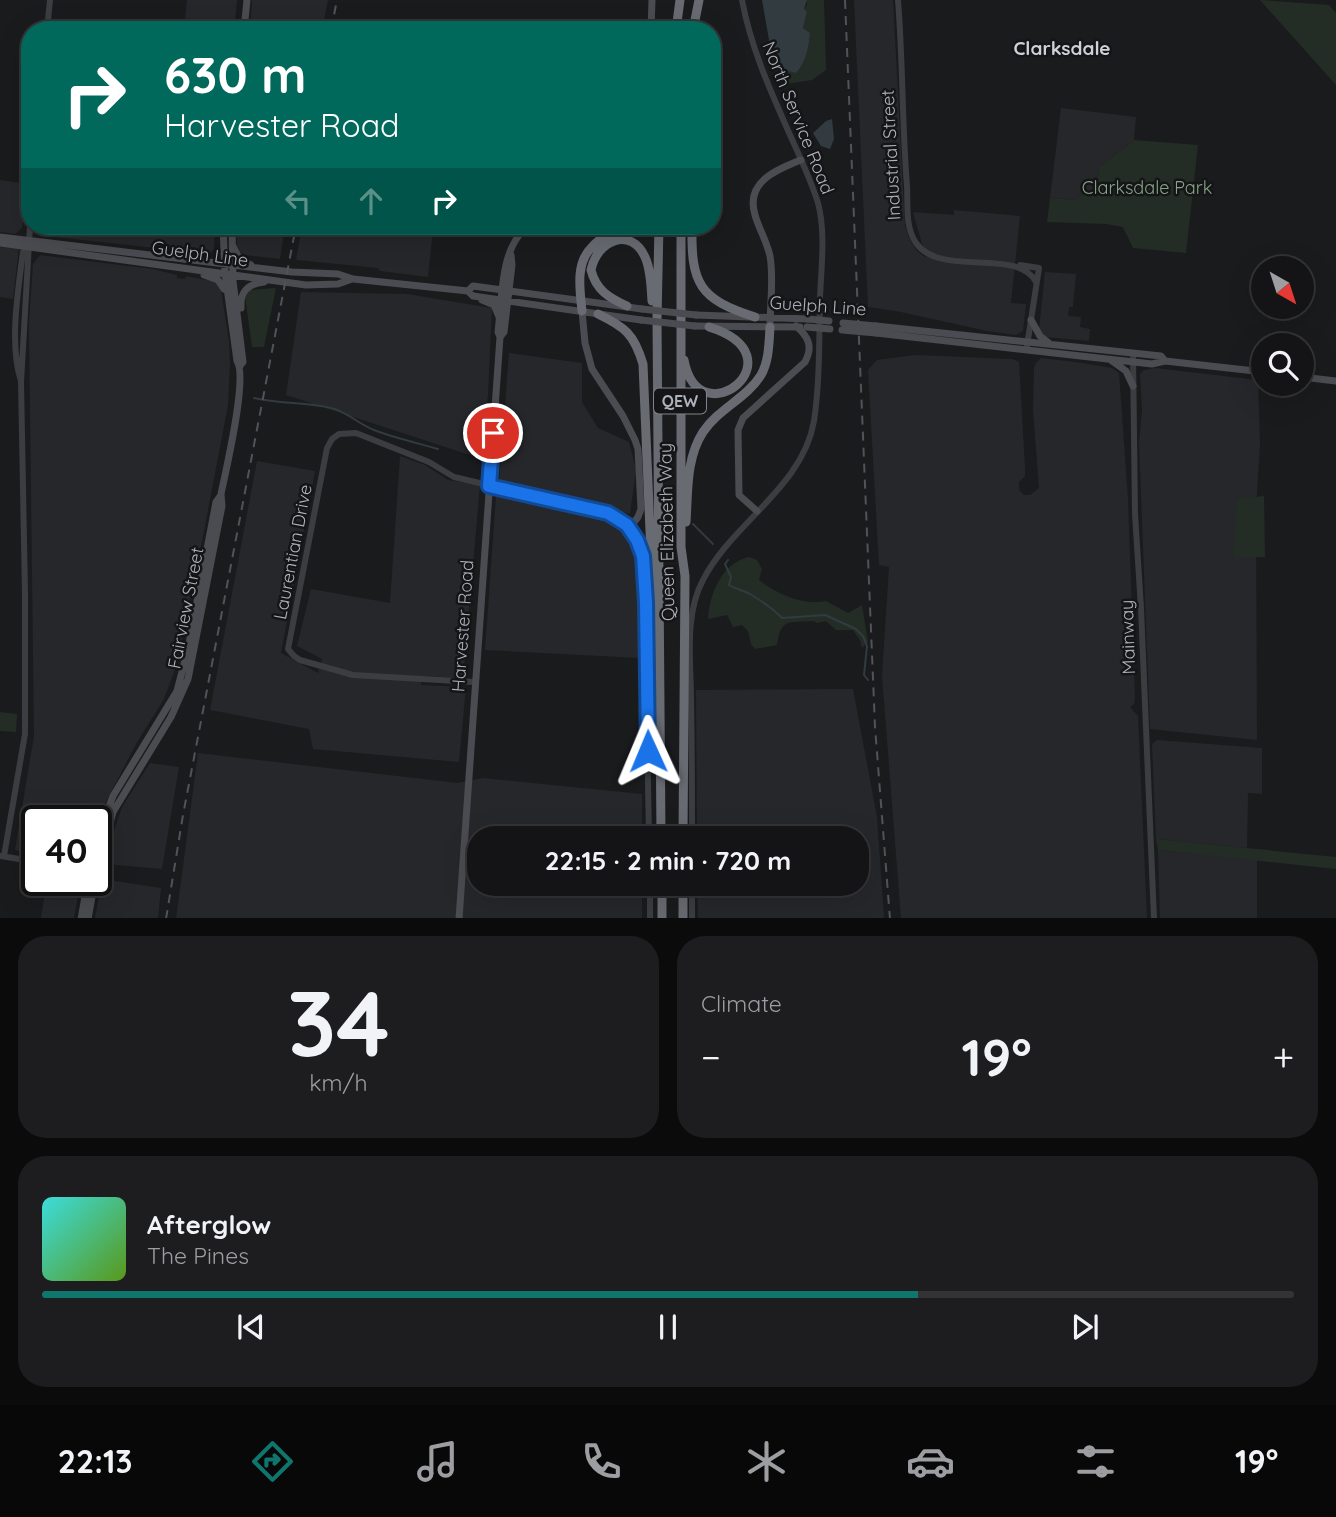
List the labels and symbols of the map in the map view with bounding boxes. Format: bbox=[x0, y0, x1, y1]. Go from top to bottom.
district label: Clarksdale bbox=[1013, 36, 1111, 60]
street label: North Service Road bbox=[757, 38, 840, 198]
street label: Industrial Street bbox=[876, 89, 905, 221]
park label: Clarksdale Park bbox=[1082, 176, 1212, 199]
street label: Guelph Line bbox=[150, 235, 250, 272]
north arrow bbox=[1251, 256, 1314, 318]
street label: Guelph Line bbox=[769, 291, 867, 320]
road number: QEW bbox=[654, 388, 706, 414]
pin bbox=[463, 403, 523, 463]
street label: Queen Elizabeth Way bbox=[653, 443, 680, 621]
street label: Laurentian Drive bbox=[268, 482, 317, 621]
street label: Fairview Street bbox=[162, 545, 209, 671]
street label: Harvester Road bbox=[446, 559, 479, 693]
street label: Mainway bbox=[1115, 599, 1140, 675]
position arrow bbox=[611, 714, 685, 788]
speed limit sign: 40 bbox=[21, 805, 112, 896]

